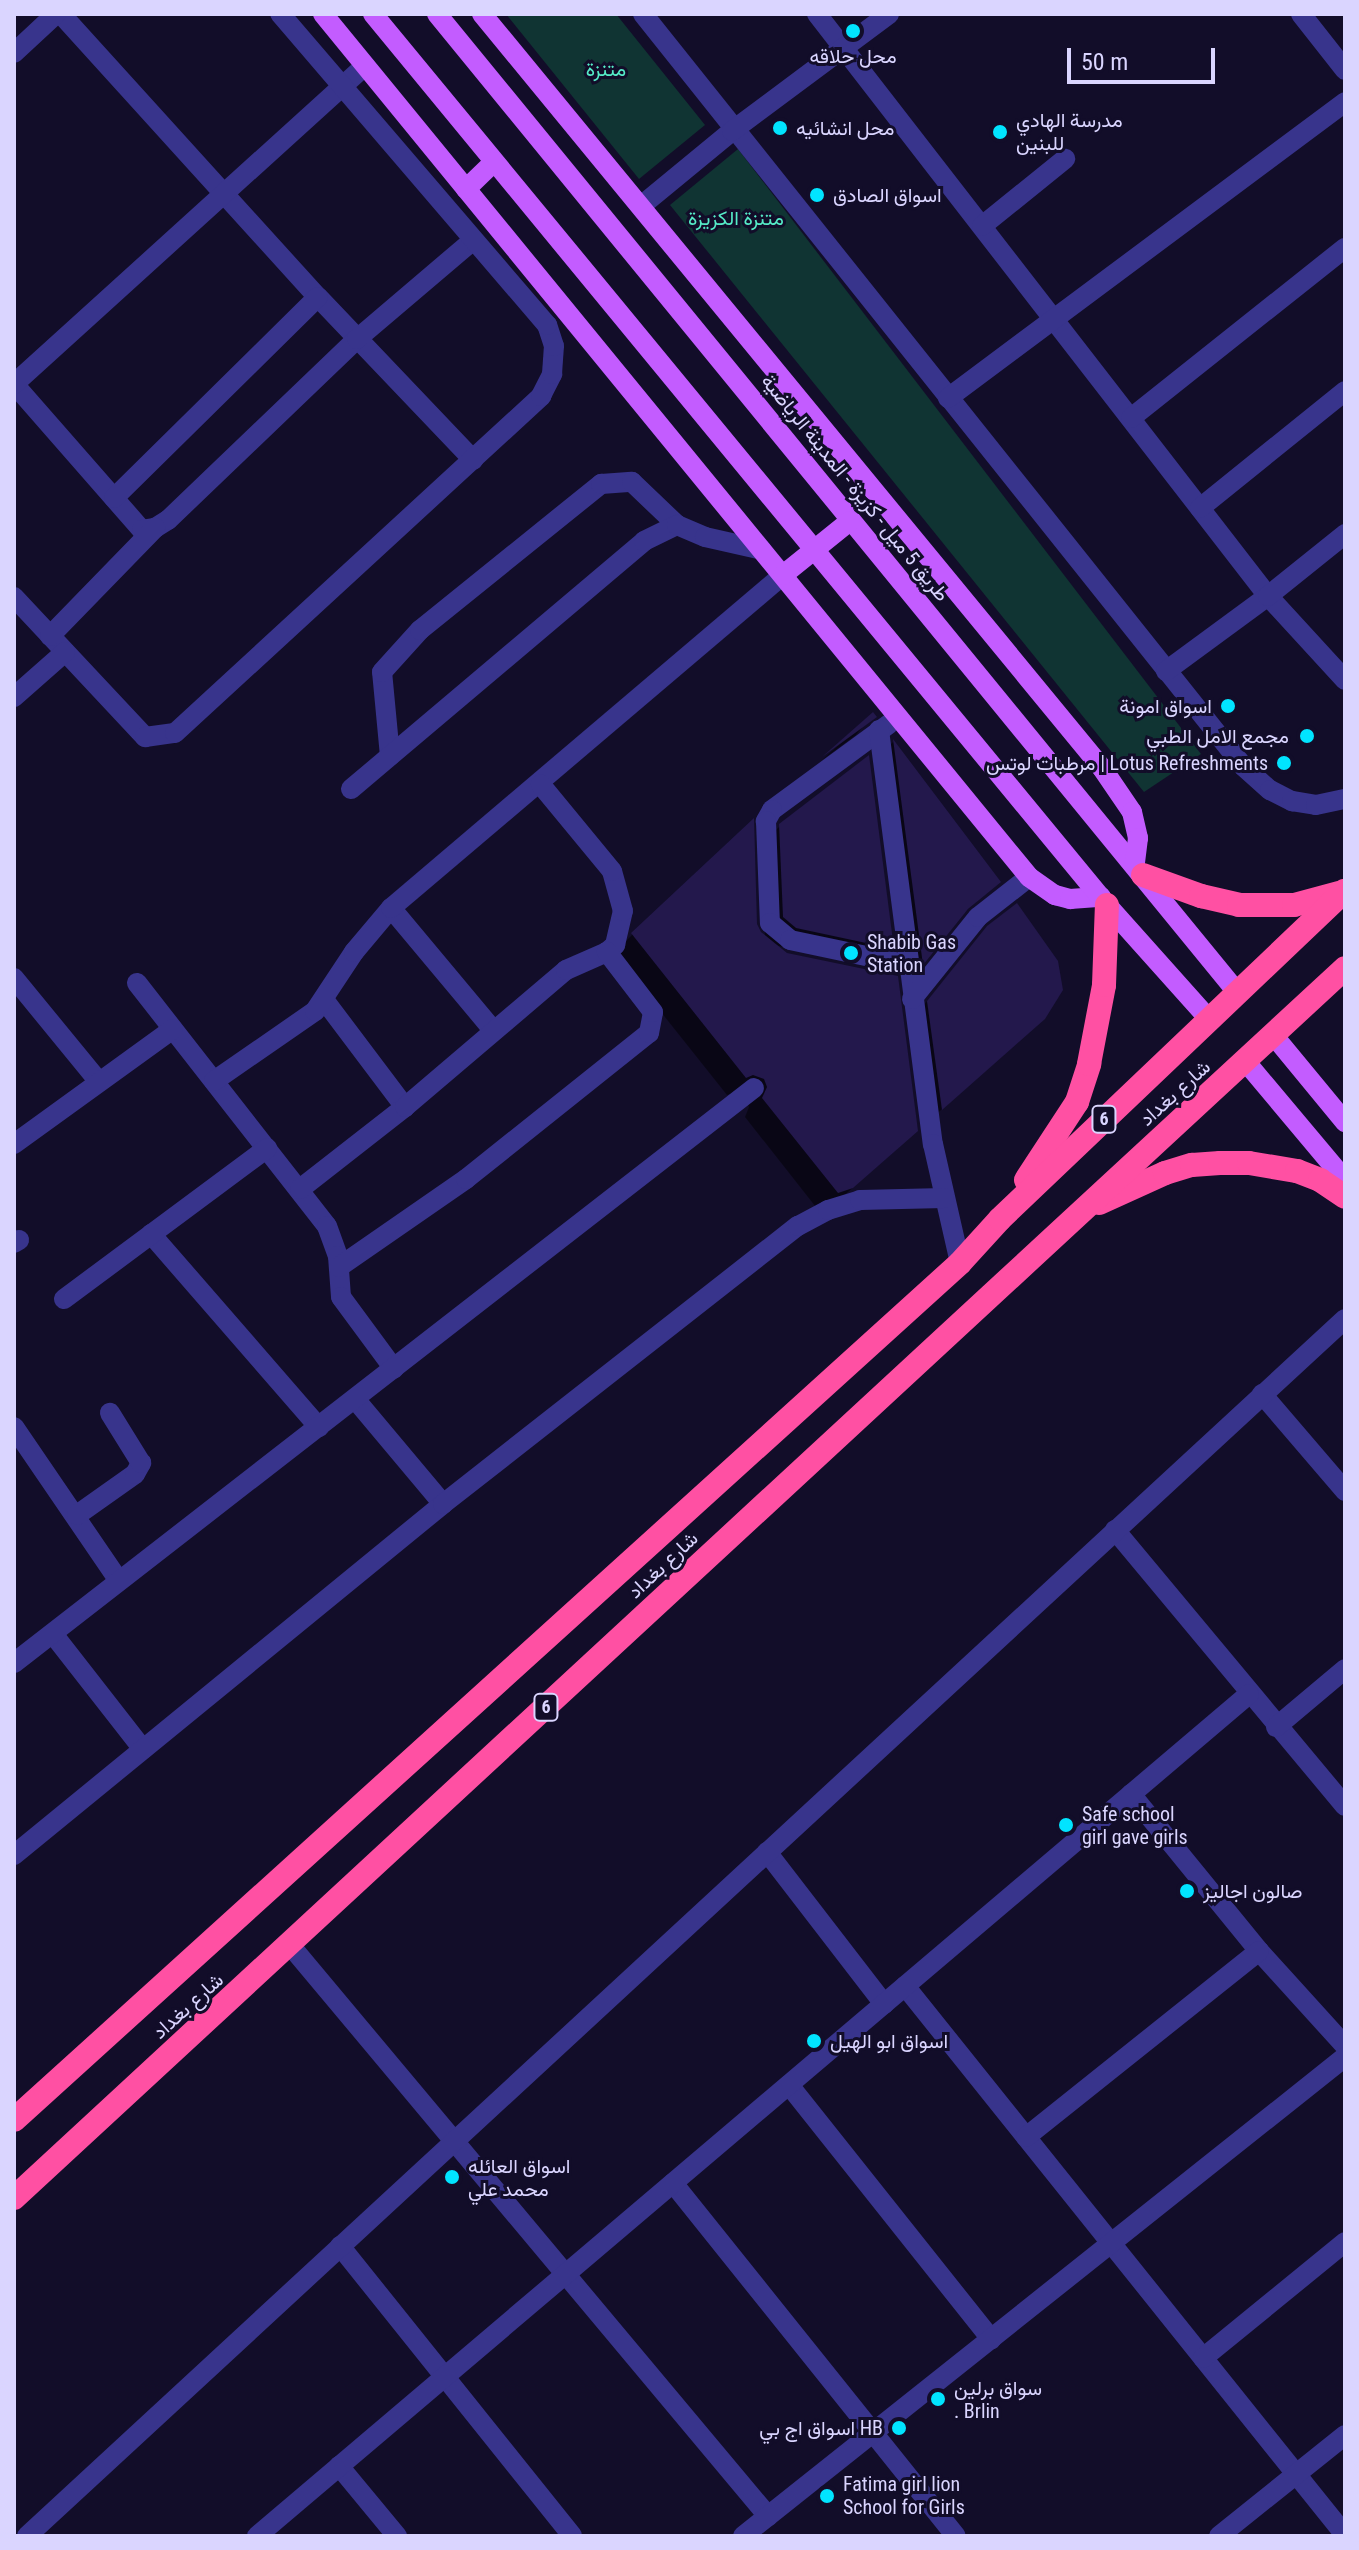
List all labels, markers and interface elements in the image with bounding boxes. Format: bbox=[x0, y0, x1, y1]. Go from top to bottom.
marker: محل حلاقه bbox=[844, 22, 862, 40]
scale bar bbox=[1071, 32, 1219, 82]
place label: محل حلاقه bbox=[809, 44, 897, 68]
text: 50 m bbox=[1081, 48, 1128, 76]
park label: متنزة bbox=[586, 57, 626, 81]
place label: مدرسة الهادي للبنين bbox=[1016, 108, 1123, 155]
place label: محل انشائيه bbox=[796, 116, 895, 140]
marker: محل انشائيه bbox=[771, 119, 789, 137]
marker: مدرسة الهادي للبنين bbox=[991, 123, 1009, 141]
place label: اسواق الصادق bbox=[833, 183, 942, 207]
marker: اسواق الصادق bbox=[808, 186, 826, 204]
park label: متنزة الكزيزة bbox=[688, 206, 784, 230]
street label: طريق 5 ميل - كزيزة - المدينة الرياضية bbox=[756, 370, 954, 606]
place label: اسواق امونة bbox=[1119, 694, 1212, 718]
marker: اسواق امونة bbox=[1219, 697, 1237, 715]
place label: مجمع الامل الطبي bbox=[1146, 724, 1289, 748]
marker: مجمع الامل الطبي bbox=[1296, 725, 1318, 747]
place label: مرطبات لوتس | Lotus Refreshments bbox=[986, 751, 1268, 775]
marker: مرطبات لوتس | Lotus Refreshments bbox=[1275, 754, 1293, 772]
place label: Shabib Gas Station bbox=[867, 930, 956, 977]
marker: Shabib Gas Station bbox=[842, 944, 860, 962]
street label: شارع بغداد bbox=[1135, 1055, 1215, 1131]
road number: 6 bbox=[1090, 1105, 1118, 1133]
street label: شارع بغداد bbox=[623, 1527, 703, 1603]
road number: 6 bbox=[532, 1693, 560, 1721]
place label: Safe school girl gave girls bbox=[1082, 1802, 1188, 1849]
marker: Safe school girl gave girls bbox=[1057, 1816, 1075, 1834]
place label: صالون اجاليز bbox=[1203, 1879, 1302, 1903]
marker: صالون اجاليز bbox=[1178, 1882, 1196, 1900]
street label: شارع بغداد bbox=[148, 1968, 228, 2044]
place label: اسواق ابو الهيل bbox=[830, 2029, 948, 2053]
marker: اسواق ابو الهيل bbox=[805, 2032, 823, 2050]
place label: اسواق العائله محمد علي bbox=[468, 2154, 570, 2201]
marker: اسواق العائله محمد علي bbox=[443, 2168, 461, 2186]
place label: سواق برلين . Brlin bbox=[954, 2376, 1042, 2423]
marker: سواق برلين . Brlin bbox=[929, 2390, 947, 2408]
place label: اسواق اج بي HB bbox=[759, 2416, 883, 2440]
marker: اسواق اج بي HB bbox=[890, 2419, 908, 2437]
place label: Fatima girl lion School for Girls bbox=[843, 2472, 965, 2519]
marker: Fatima girl lion School for Girls bbox=[818, 2487, 836, 2505]

